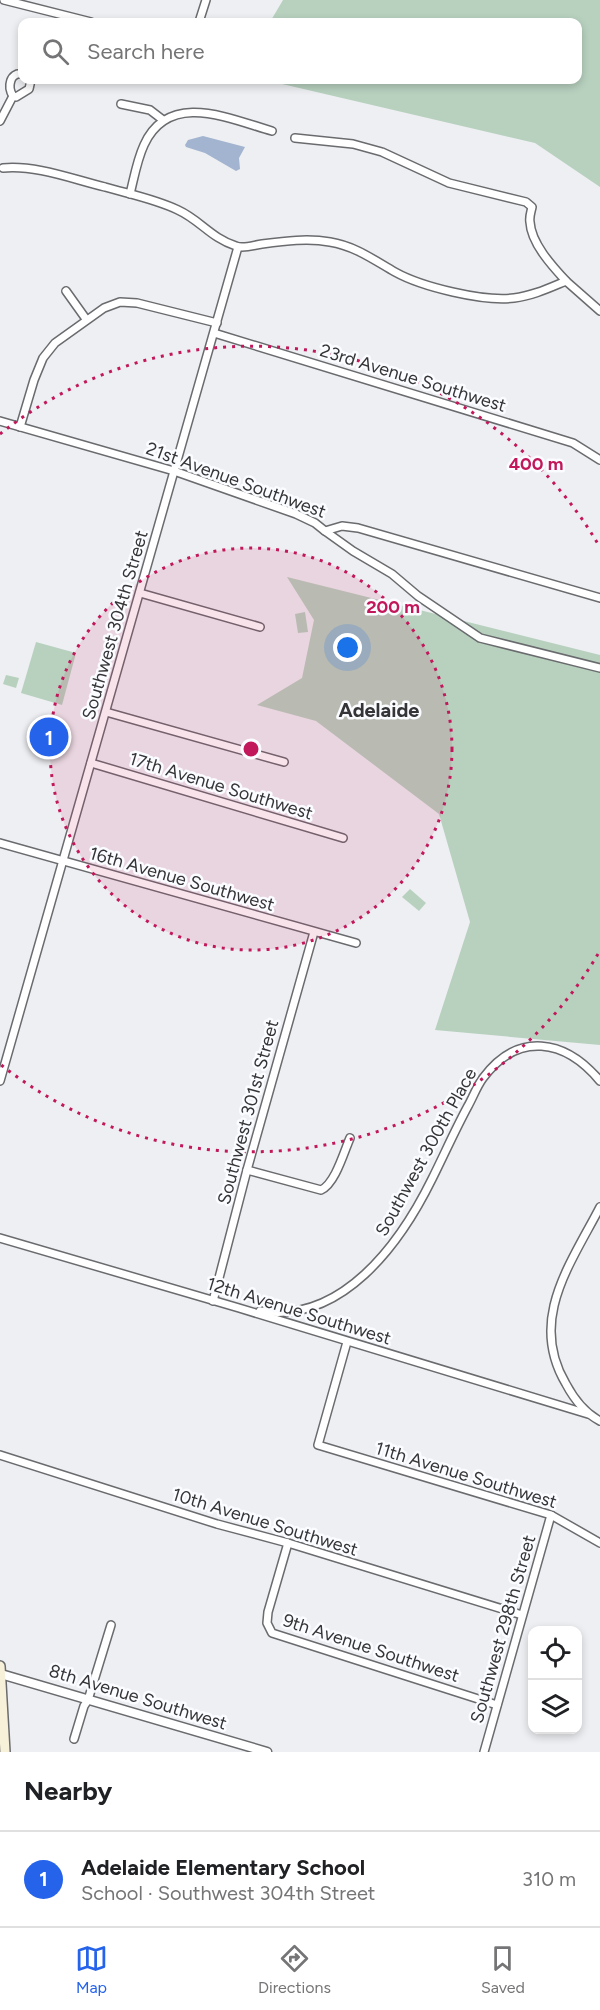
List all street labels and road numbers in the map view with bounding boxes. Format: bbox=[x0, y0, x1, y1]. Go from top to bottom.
street label: 23rd Avenue Southwest bbox=[317, 339, 509, 417]
street label: 21st Avenue Southwest bbox=[143, 437, 329, 523]
street label: Southwest 304th Street bbox=[77, 528, 153, 722]
street label: 17th Avenue Southwest bbox=[127, 748, 316, 824]
street label: 16th Avenue Southwest bbox=[87, 842, 277, 916]
street label: Southwest 301st Street bbox=[213, 1017, 283, 1207]
street label: Southwest 300th Place bbox=[371, 1064, 481, 1240]
street label: 12th Avenue Southwest bbox=[204, 1273, 394, 1350]
street label: 11th Avenue Southwest bbox=[373, 1437, 560, 1513]
street label: 10th Avenue Southwest bbox=[170, 1483, 361, 1561]
street label: Southwest 298th Street bbox=[466, 1532, 540, 1726]
street label: 9th Avenue Southwest bbox=[280, 1609, 462, 1687]
street label: 8th Avenue Southwest bbox=[46, 1659, 230, 1735]

